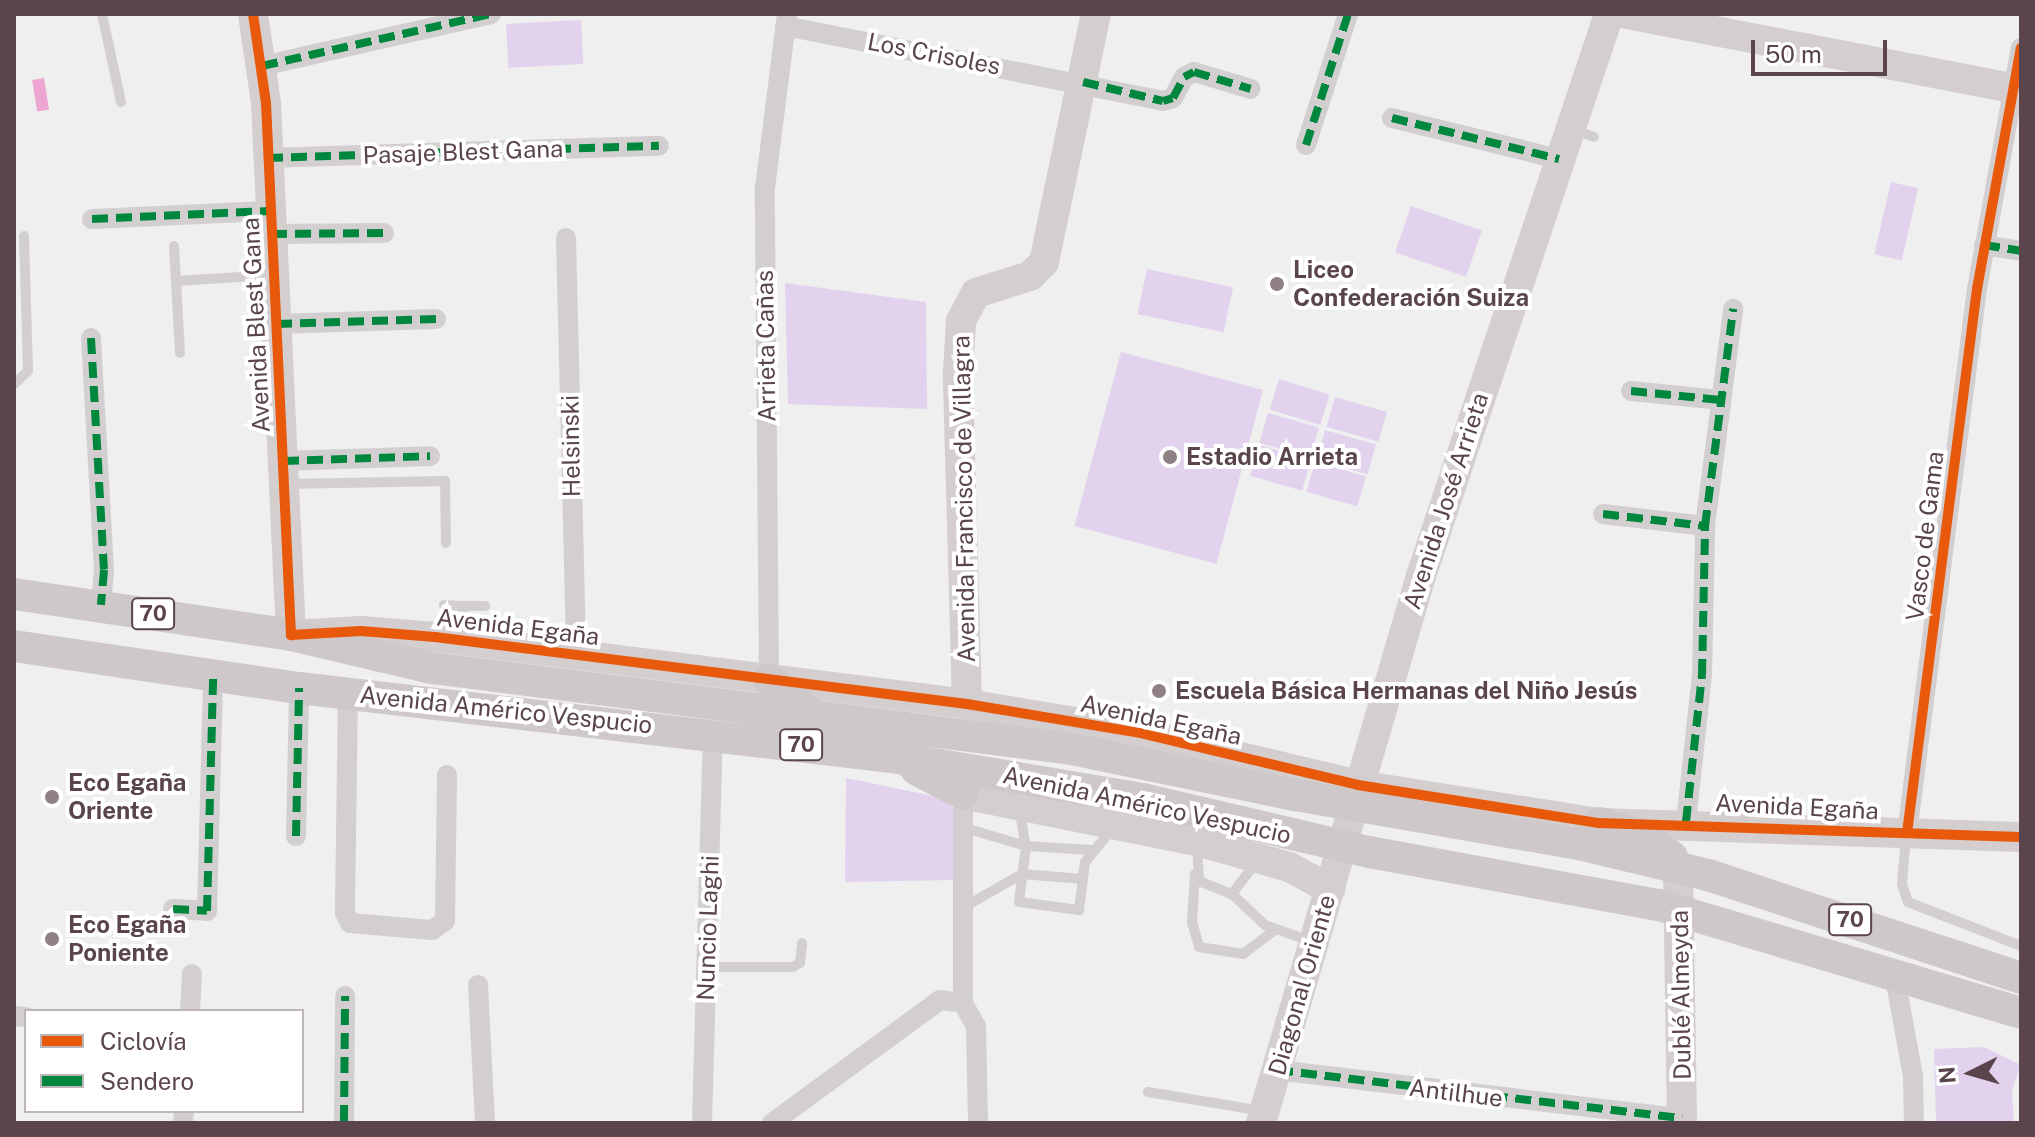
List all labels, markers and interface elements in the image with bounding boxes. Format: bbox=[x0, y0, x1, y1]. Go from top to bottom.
scale bar bbox=[1755, 24, 1891, 74]
street label: Los Crisoles bbox=[865, 27, 1003, 81]
text: 50 m bbox=[1765, 40, 1822, 68]
street label: Pasaje Blest Gana bbox=[362, 134, 564, 170]
street label: Avenida Blest Gana bbox=[236, 217, 276, 433]
place label: Liceo Confederación Suiza bbox=[1293, 256, 1529, 312]
street label: Arrieta Cañas bbox=[750, 270, 782, 422]
marker: Liceo Confederación Suiza bbox=[1268, 275, 1286, 293]
street label: Avenida Francisco de Villagra bbox=[947, 335, 981, 663]
street label: Avenida José Arrieta bbox=[1397, 389, 1495, 613]
street label: Helsinski bbox=[556, 395, 586, 497]
place label: Estadio Arrieta bbox=[1186, 443, 1358, 471]
marker: Estadio Arrieta bbox=[1161, 448, 1179, 466]
street label: Vasco de Gama bbox=[1900, 449, 1950, 623]
road number: 70 bbox=[131, 596, 175, 632]
street label: Avenida Egaña bbox=[435, 603, 601, 651]
place label: Escuela Básica Hermanas del Niño Jesús bbox=[1175, 677, 1638, 705]
street label: Avenida Américo Vespucio bbox=[358, 680, 654, 740]
marker: Escuela Básica Hermanas del Niño Jesús bbox=[1150, 682, 1168, 700]
street label: Avenida Egaña bbox=[1078, 689, 1244, 751]
road number: 70 bbox=[779, 727, 823, 763]
street label: Avenida Américo Vespucio bbox=[1000, 760, 1294, 850]
place label: Eco Egaña Oriente bbox=[68, 769, 186, 825]
marker: Eco Egaña Oriente bbox=[43, 788, 61, 806]
street label: Avenida Egaña bbox=[1714, 788, 1880, 826]
street label: Nuncio Laghi bbox=[691, 855, 725, 1001]
street label: Diagonal Oriente bbox=[1262, 891, 1342, 1079]
road number: 70 bbox=[1828, 902, 1872, 938]
street label: Dublé Almeyda bbox=[1665, 910, 1697, 1080]
place label: Eco Egaña Poniente bbox=[68, 911, 186, 967]
marker: Eco Egaña Poniente bbox=[43, 930, 61, 948]
legend bbox=[24, 1009, 304, 1113]
text: Ciclovía bbox=[100, 1027, 187, 1055]
north arrow bbox=[1931, 1033, 2011, 1113]
text: N bbox=[1933, 1065, 1961, 1085]
text: Sendero bbox=[100, 1067, 194, 1095]
street label: Antilhue bbox=[1407, 1073, 1505, 1113]

